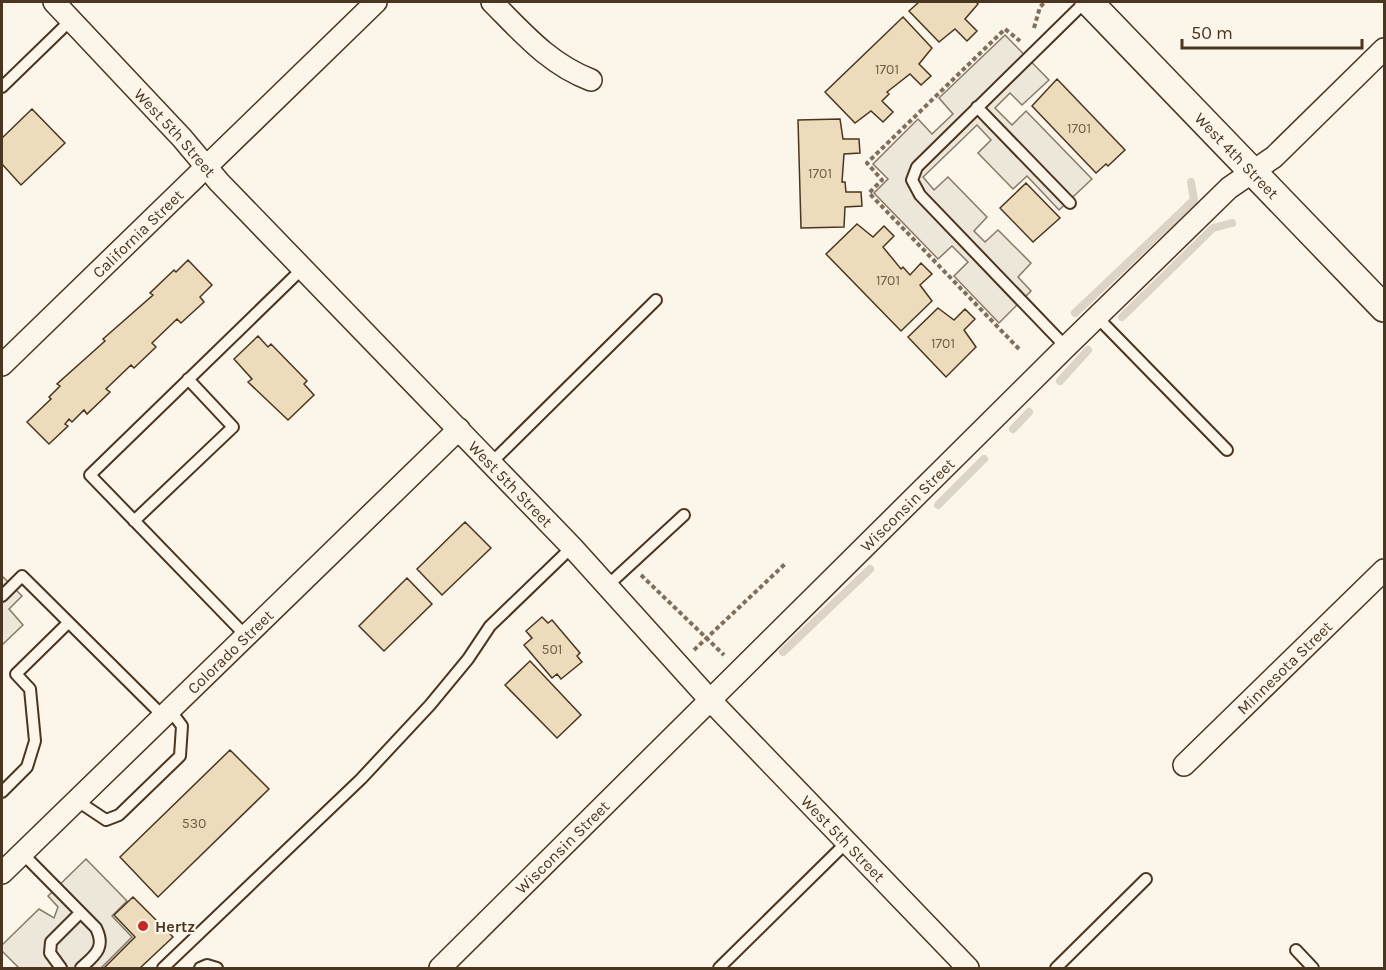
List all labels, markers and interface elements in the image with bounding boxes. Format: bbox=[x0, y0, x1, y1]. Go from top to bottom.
scale bar bbox=[1182, 12, 1362, 50]
text: 50 m bbox=[1191, 22, 1233, 44]
house number: 1701 bbox=[875, 61, 899, 78]
street label: West 5th Street bbox=[130, 84, 220, 181]
street label: West 4th Street bbox=[1191, 109, 1282, 203]
house number: 1701 bbox=[1067, 120, 1091, 137]
house number: 1701 bbox=[808, 165, 832, 182]
street label: California Street bbox=[89, 185, 187, 282]
house number: 1701 bbox=[876, 272, 900, 289]
house number: 1701 bbox=[931, 335, 955, 352]
street label: West 5th Street bbox=[464, 437, 556, 531]
street label: Wisconsin Street bbox=[856, 454, 958, 556]
street label: Colorado Street bbox=[183, 606, 277, 698]
street label: Minnesota Street bbox=[1233, 617, 1336, 718]
house number: 501 bbox=[542, 641, 562, 658]
street label: West 5th Street bbox=[797, 791, 889, 886]
street label: Wisconsin Street bbox=[511, 797, 613, 898]
house number: 530 bbox=[182, 815, 206, 832]
place label: Hertz bbox=[155, 917, 195, 936]
marker: Hertz bbox=[136, 919, 150, 933]

